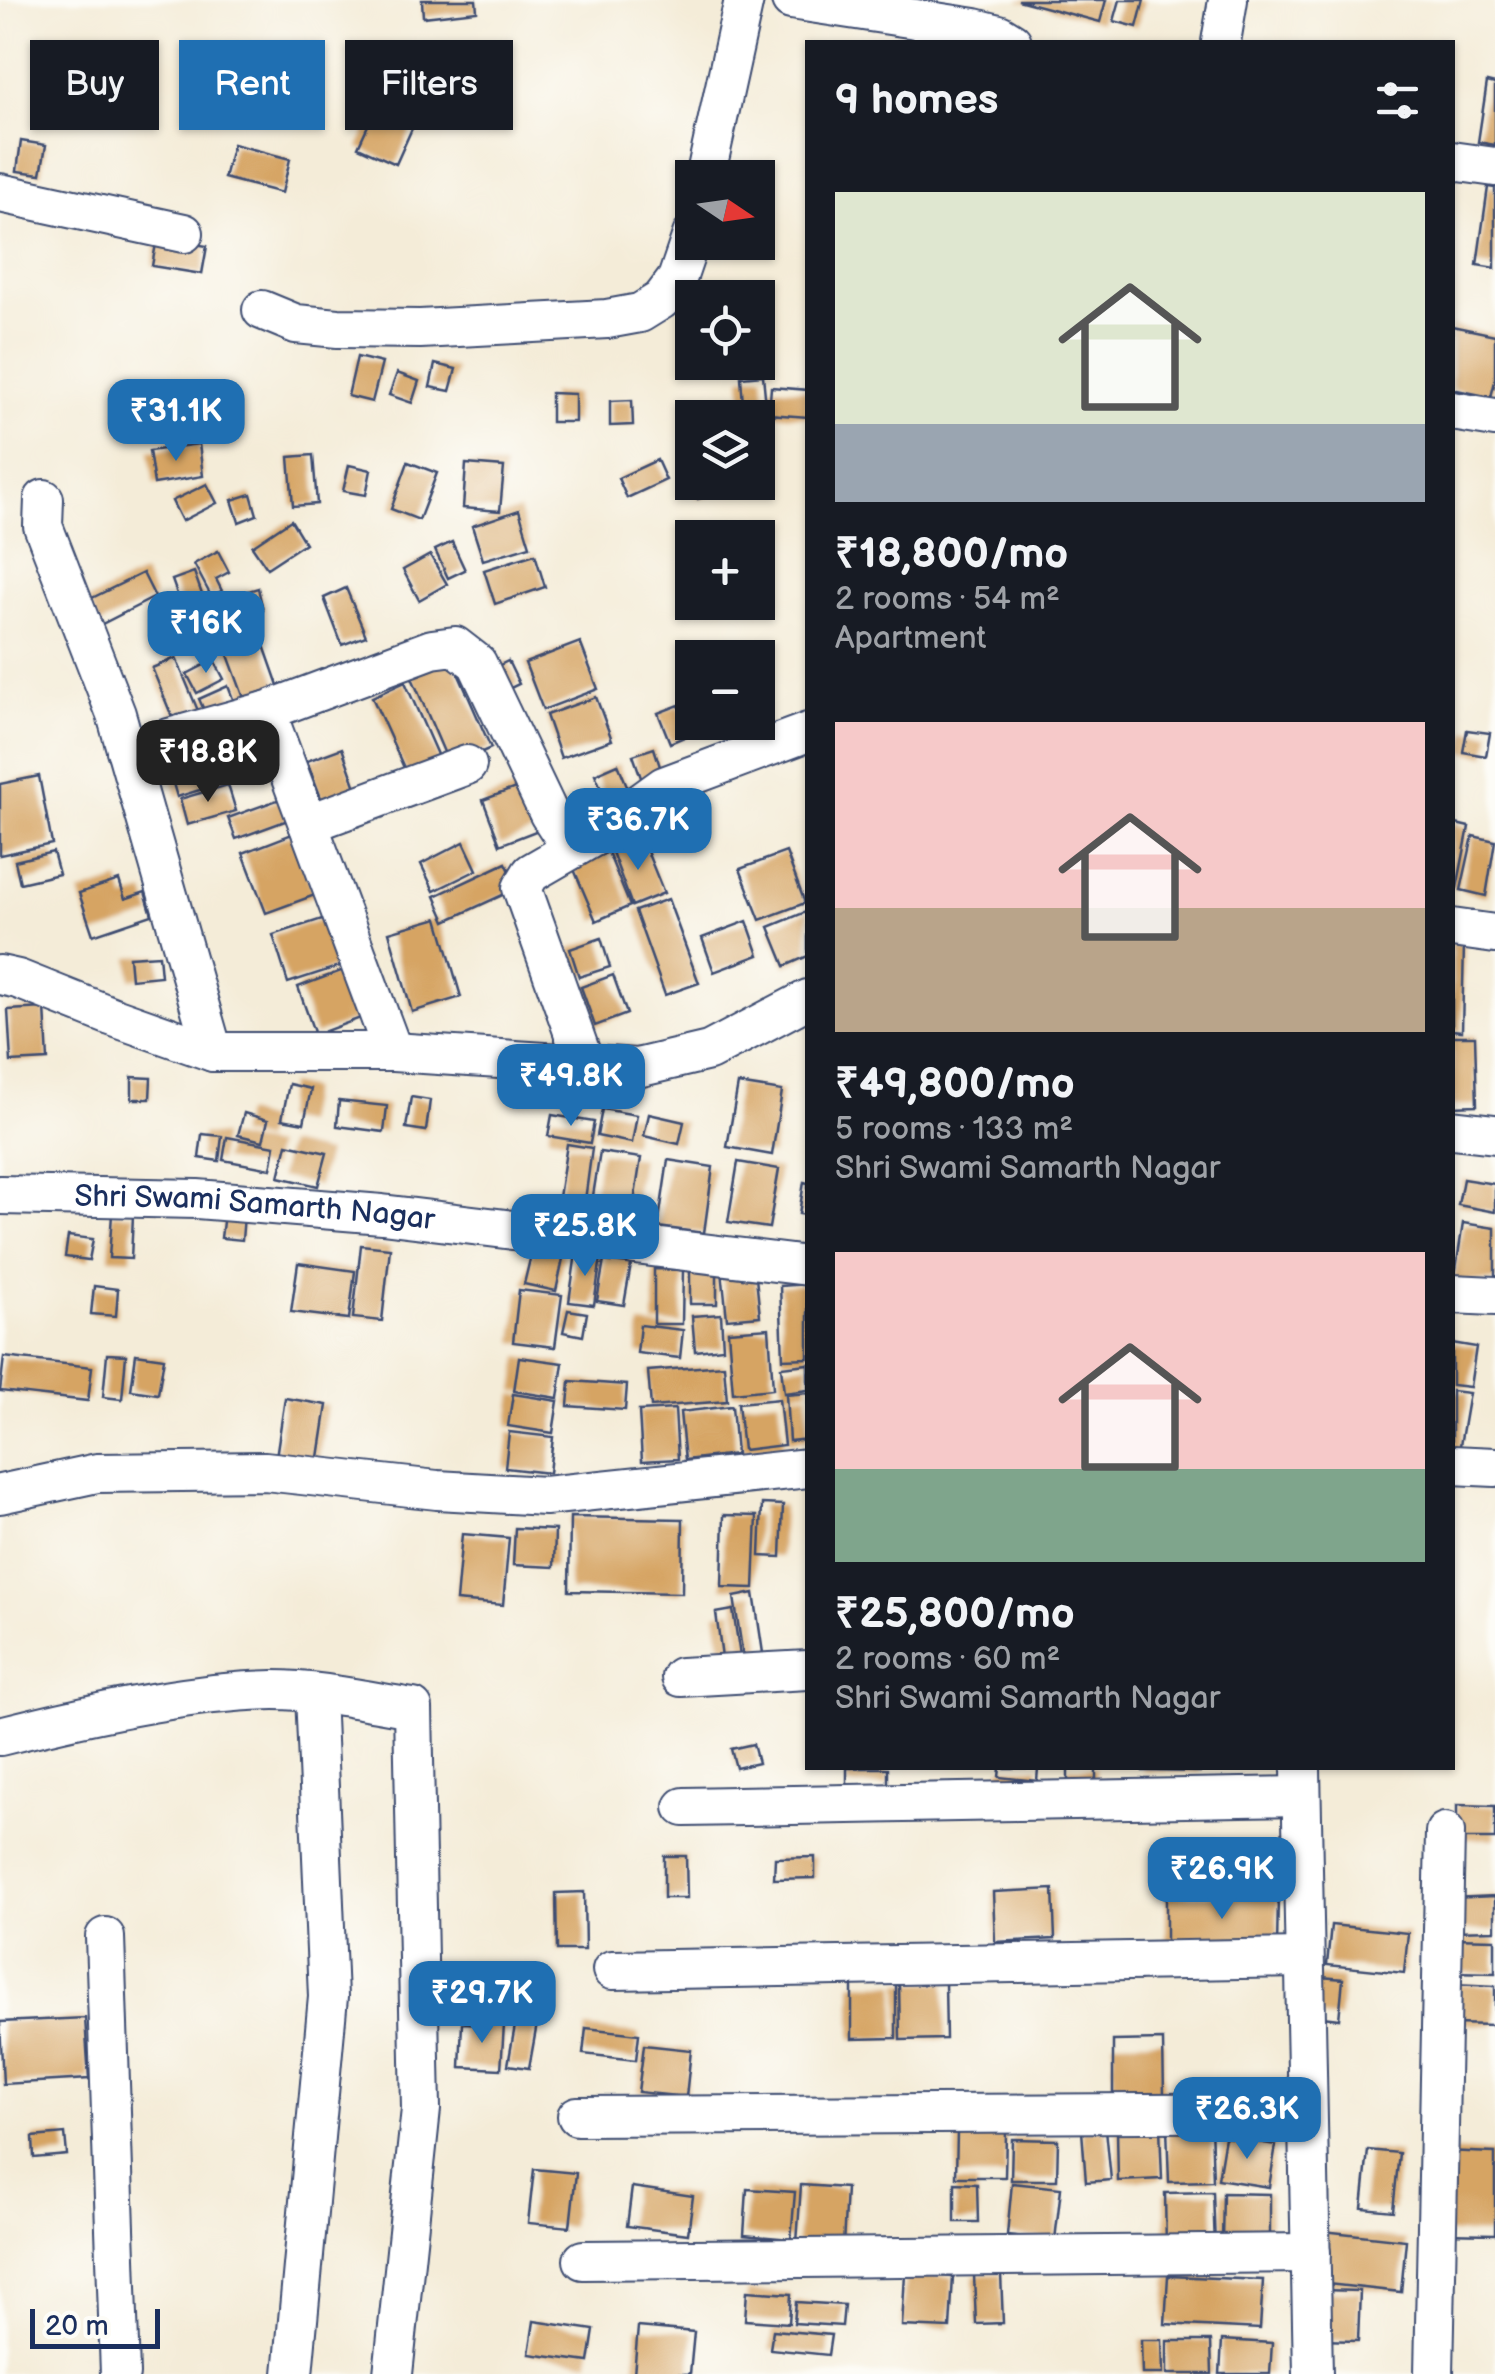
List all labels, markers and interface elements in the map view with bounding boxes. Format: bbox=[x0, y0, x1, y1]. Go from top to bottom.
chip: Buy bbox=[30, 40, 159, 130]
chip: Rent bbox=[179, 40, 325, 130]
chip: Filters bbox=[345, 40, 513, 130]
icon: filters bbox=[1370, 73, 1425, 128]
text: 9 homes bbox=[835, 75, 998, 126]
north arrow bbox=[675, 160, 775, 260]
map controls bbox=[675, 160, 775, 740]
icon: home bbox=[1040, 257, 1220, 437]
button: locate bbox=[675, 280, 775, 380]
pin: ₹31.1K bbox=[95, 379, 257, 464]
text: ₹31.1K bbox=[130, 392, 222, 431]
button: layers bbox=[675, 400, 775, 500]
button: + bbox=[675, 520, 775, 620]
text: ₹18,800/mo bbox=[835, 529, 1068, 580]
text: 2 rooms · 54 m² bbox=[835, 580, 1060, 619]
pin: ₹16K bbox=[147, 591, 265, 676]
text: ₹16K bbox=[170, 604, 242, 643]
text: Apartment bbox=[835, 619, 986, 658]
button: − bbox=[675, 640, 775, 740]
pin: ₹18.8K bbox=[127, 720, 289, 805]
text: ₹18.8K bbox=[158, 733, 258, 772]
icon: home bbox=[1040, 787, 1220, 967]
pin: ₹36.7K bbox=[557, 788, 719, 873]
text: ₹36.7K bbox=[587, 801, 689, 840]
pin: ₹49.8K bbox=[490, 1044, 652, 1129]
text: ₹49.8K bbox=[519, 1057, 623, 1096]
text: ₹49,800/mo bbox=[835, 1059, 1075, 1110]
text: 5 rooms · 133 m² bbox=[835, 1110, 1073, 1149]
text: Shri Swami Samarth Nagar bbox=[835, 1149, 1220, 1188]
street label: Shri Swami Samarth Nagar bbox=[74, 1179, 438, 1238]
pin: ₹25.8K bbox=[504, 1194, 666, 1279]
text: ₹25.8K bbox=[533, 1207, 637, 1246]
icon: home bbox=[1040, 1317, 1220, 1497]
text: ₹25,800/mo bbox=[835, 1589, 1075, 1640]
text: 2 rooms · 60 m² bbox=[835, 1640, 1060, 1679]
text: Shri Swami Samarth Nagar bbox=[835, 1679, 1220, 1718]
pin: ₹26.9K bbox=[1141, 1837, 1303, 1922]
text: ₹26.9K bbox=[1170, 1850, 1274, 1889]
pin: ₹29.7K bbox=[401, 1961, 563, 2046]
text: ₹29.7K bbox=[431, 1974, 533, 2013]
pin: ₹26.3K bbox=[1166, 2077, 1328, 2162]
text: ₹26.3K bbox=[1195, 2090, 1299, 2129]
scale bar bbox=[30, 2304, 160, 2348]
text: 20 m bbox=[45, 2310, 109, 2343]

